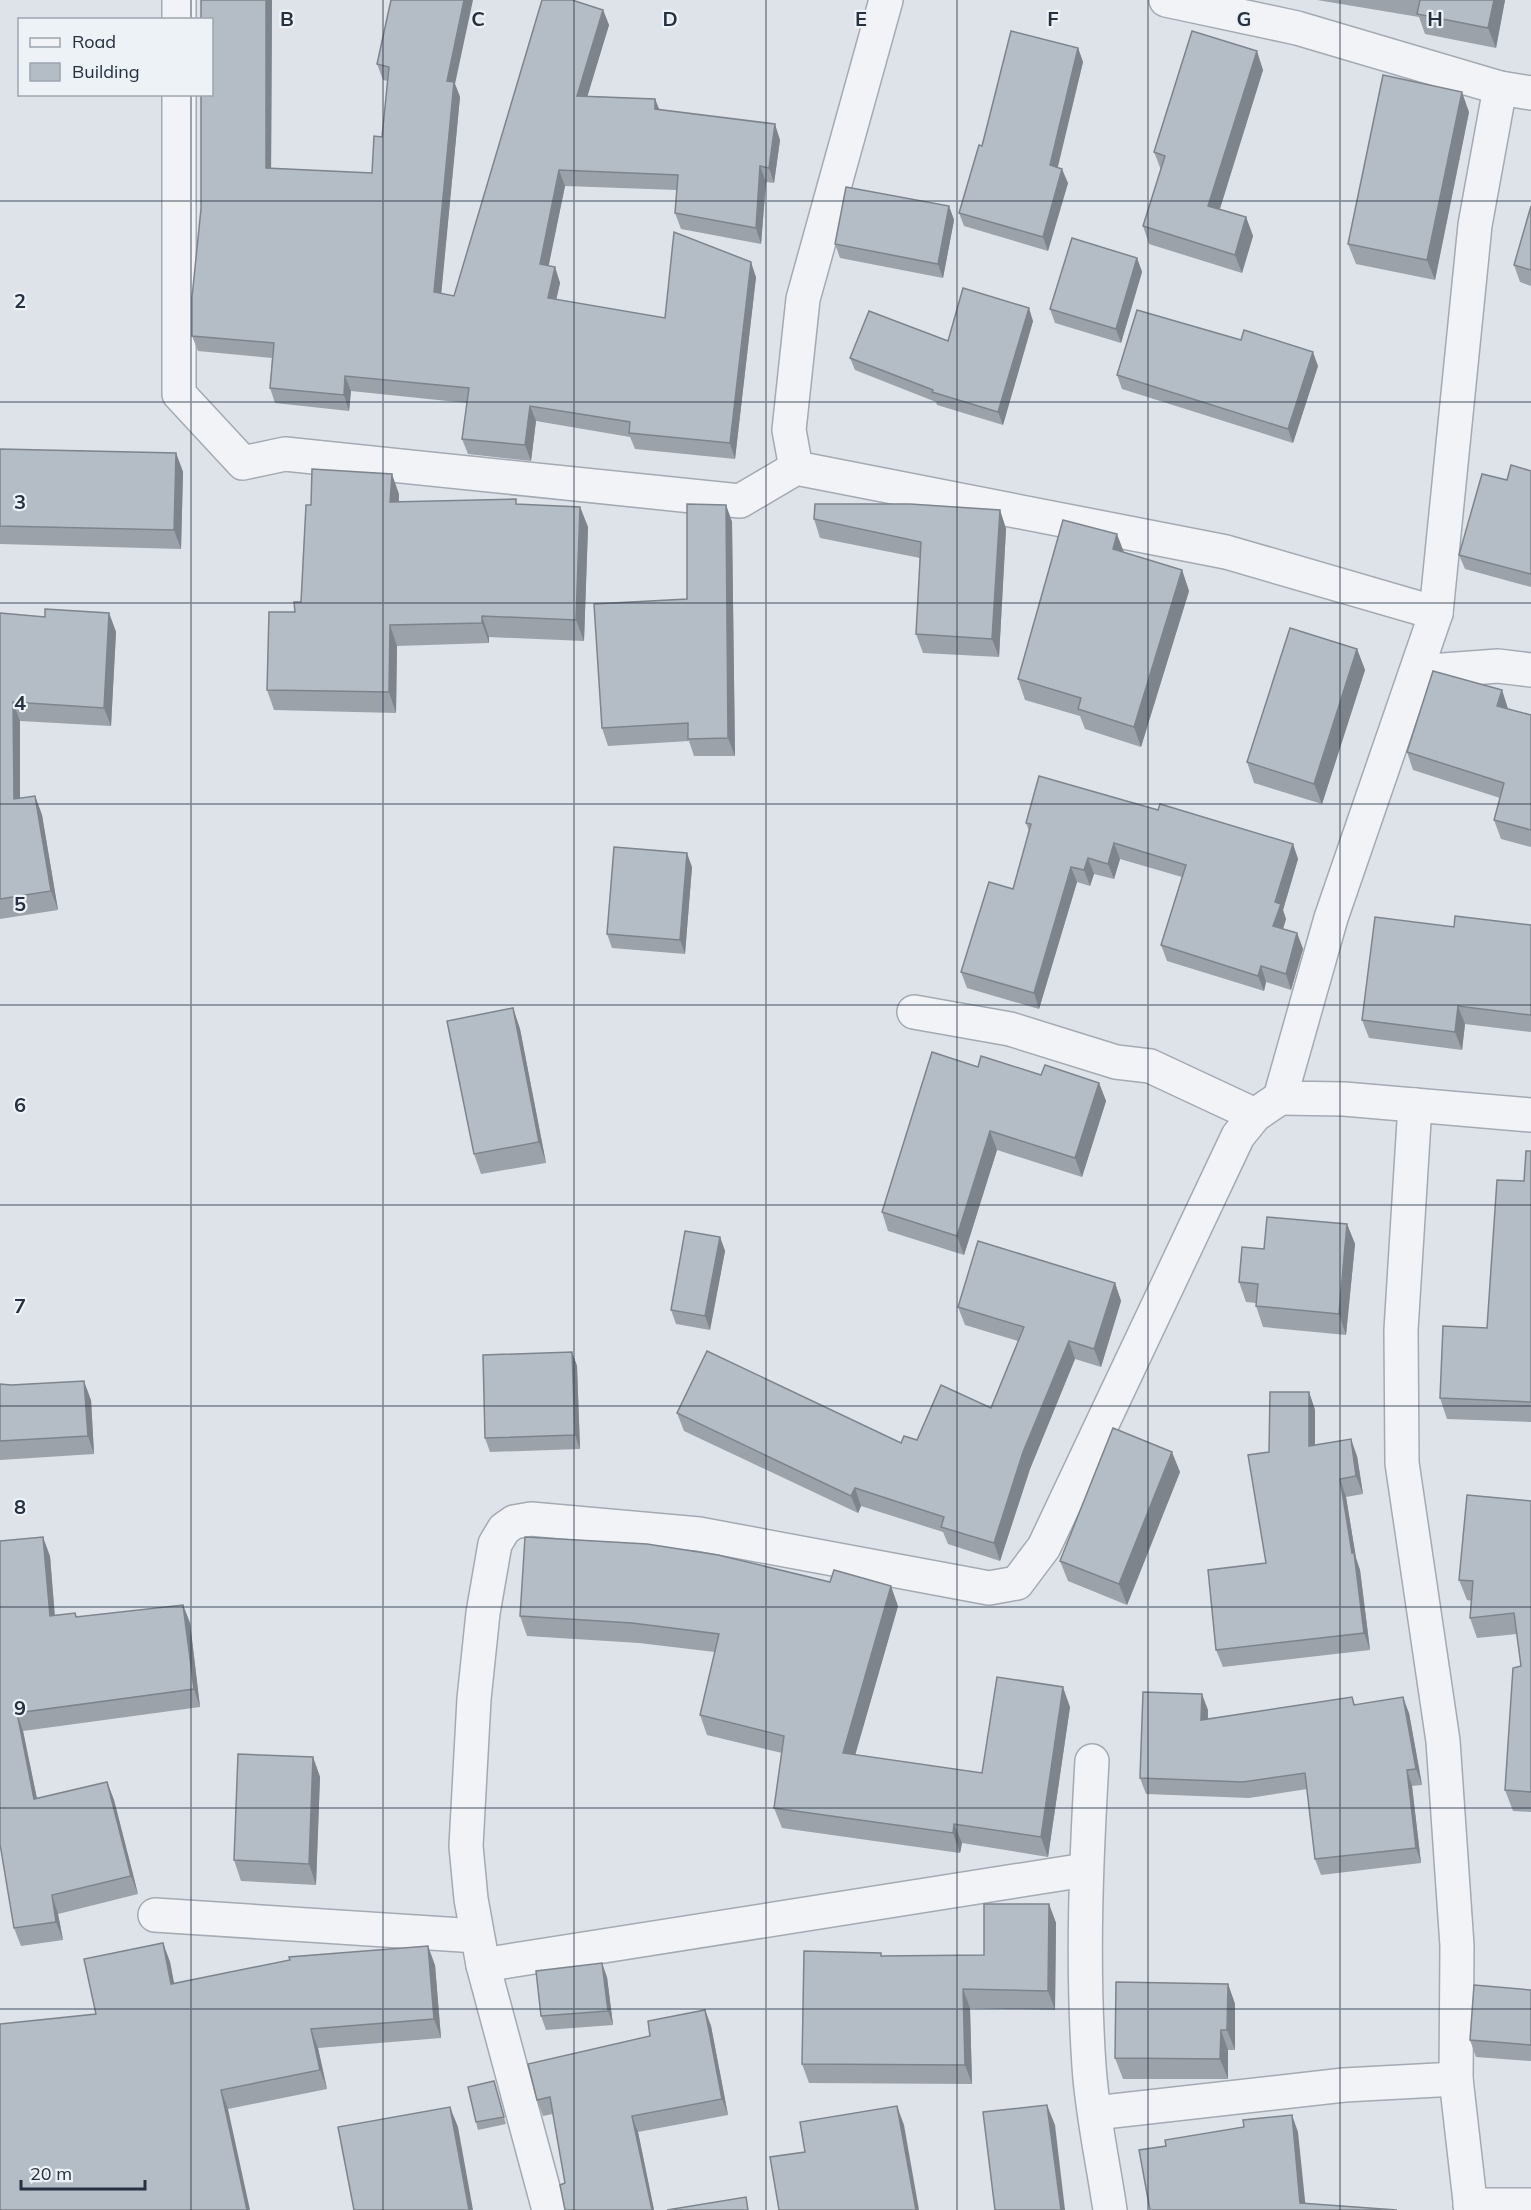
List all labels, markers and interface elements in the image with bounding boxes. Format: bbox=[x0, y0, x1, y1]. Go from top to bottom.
text: B bbox=[280, 6, 294, 31]
text: C bbox=[471, 6, 485, 31]
text: D bbox=[662, 6, 678, 31]
text: E bbox=[855, 6, 867, 31]
text: F bbox=[1047, 6, 1059, 31]
text: G bbox=[1237, 6, 1251, 31]
text: H bbox=[1427, 6, 1443, 31]
legend bbox=[18, 18, 213, 96]
text: Road bbox=[72, 30, 116, 53]
text: Building bbox=[72, 60, 140, 83]
text: 2 bbox=[14, 288, 26, 313]
text: 3 bbox=[14, 489, 26, 514]
text: 4 bbox=[14, 690, 26, 715]
text: 5 bbox=[14, 891, 26, 916]
text: 6 bbox=[14, 1092, 26, 1117]
text: 7 bbox=[14, 1293, 26, 1318]
text: 8 bbox=[14, 1494, 26, 1519]
text: 9 bbox=[14, 1695, 26, 1720]
scale bar bbox=[21, 2153, 146, 2191]
text: 20 m bbox=[30, 2162, 72, 2185]

